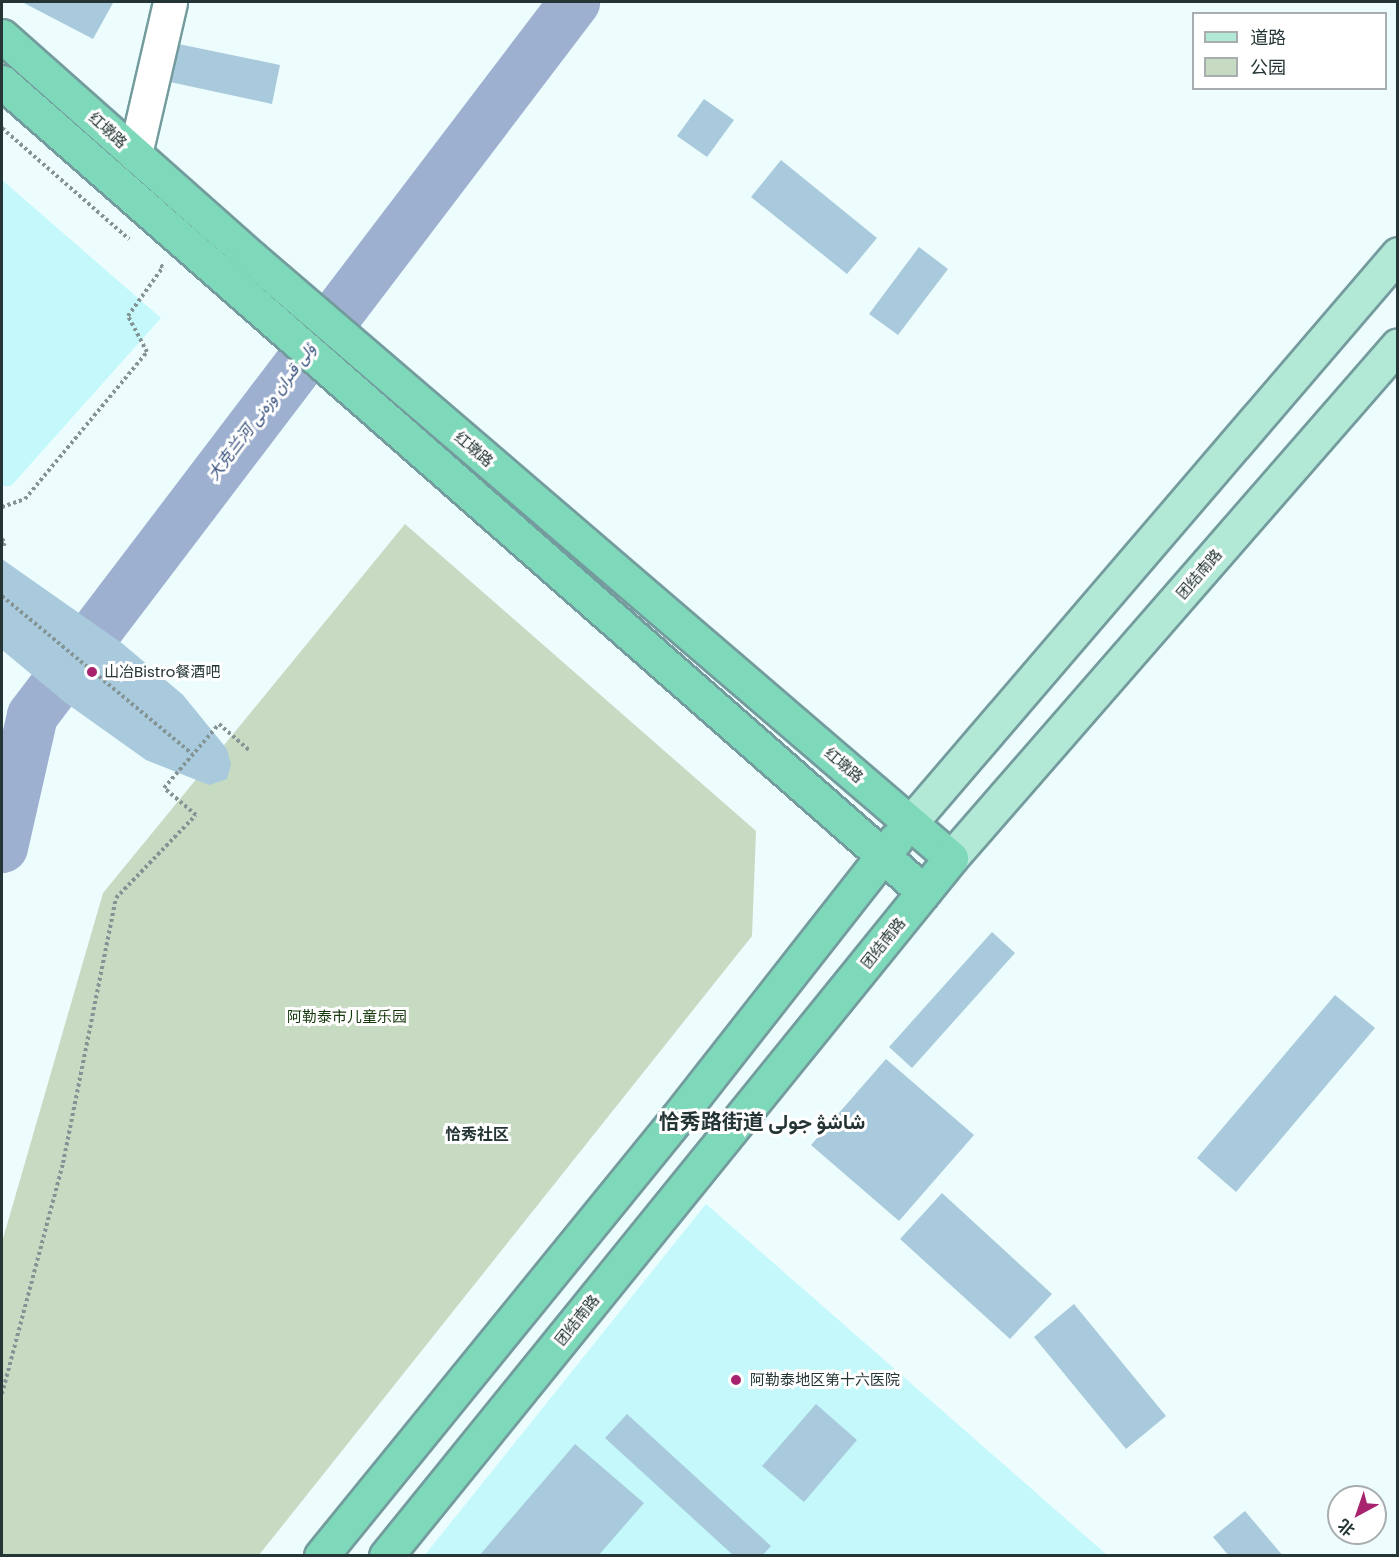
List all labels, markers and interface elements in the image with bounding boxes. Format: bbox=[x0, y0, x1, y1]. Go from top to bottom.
legend bbox=[1192, 12, 1387, 90]
text: 道路 bbox=[1250, 25, 1286, 50]
text: 公园 bbox=[1250, 55, 1286, 80]
street label: 红墩路 bbox=[85, 108, 131, 152]
water label: 大克兰河 ۇلى قىران وزەنى bbox=[204, 340, 320, 484]
street label: 红墩路 bbox=[451, 428, 497, 470]
street label: 团结南路 bbox=[1173, 545, 1225, 603]
place label: 山冶Bistro餐酒吧 bbox=[104, 663, 220, 681]
marker: 山冶Bistro餐酒吧 bbox=[85, 665, 99, 679]
street label: 红墩路 bbox=[821, 744, 867, 786]
street label: 团结南路 bbox=[857, 914, 909, 972]
park label: 阿勒泰市儿童乐园 bbox=[287, 1008, 407, 1026]
district label: 恰秀路街道 شاشۋ جولى bbox=[659, 1109, 865, 1135]
district label: 恰秀社区 bbox=[445, 1125, 509, 1145]
street label: 团结南路 bbox=[551, 1291, 603, 1349]
marker: 阿勒泰地区第十六医院 bbox=[727, 1371, 745, 1389]
place label: 阿勒泰地区第十六医院 bbox=[750, 1371, 900, 1389]
north arrow bbox=[1327, 1485, 1387, 1545]
text: 北 bbox=[1333, 1514, 1360, 1542]

